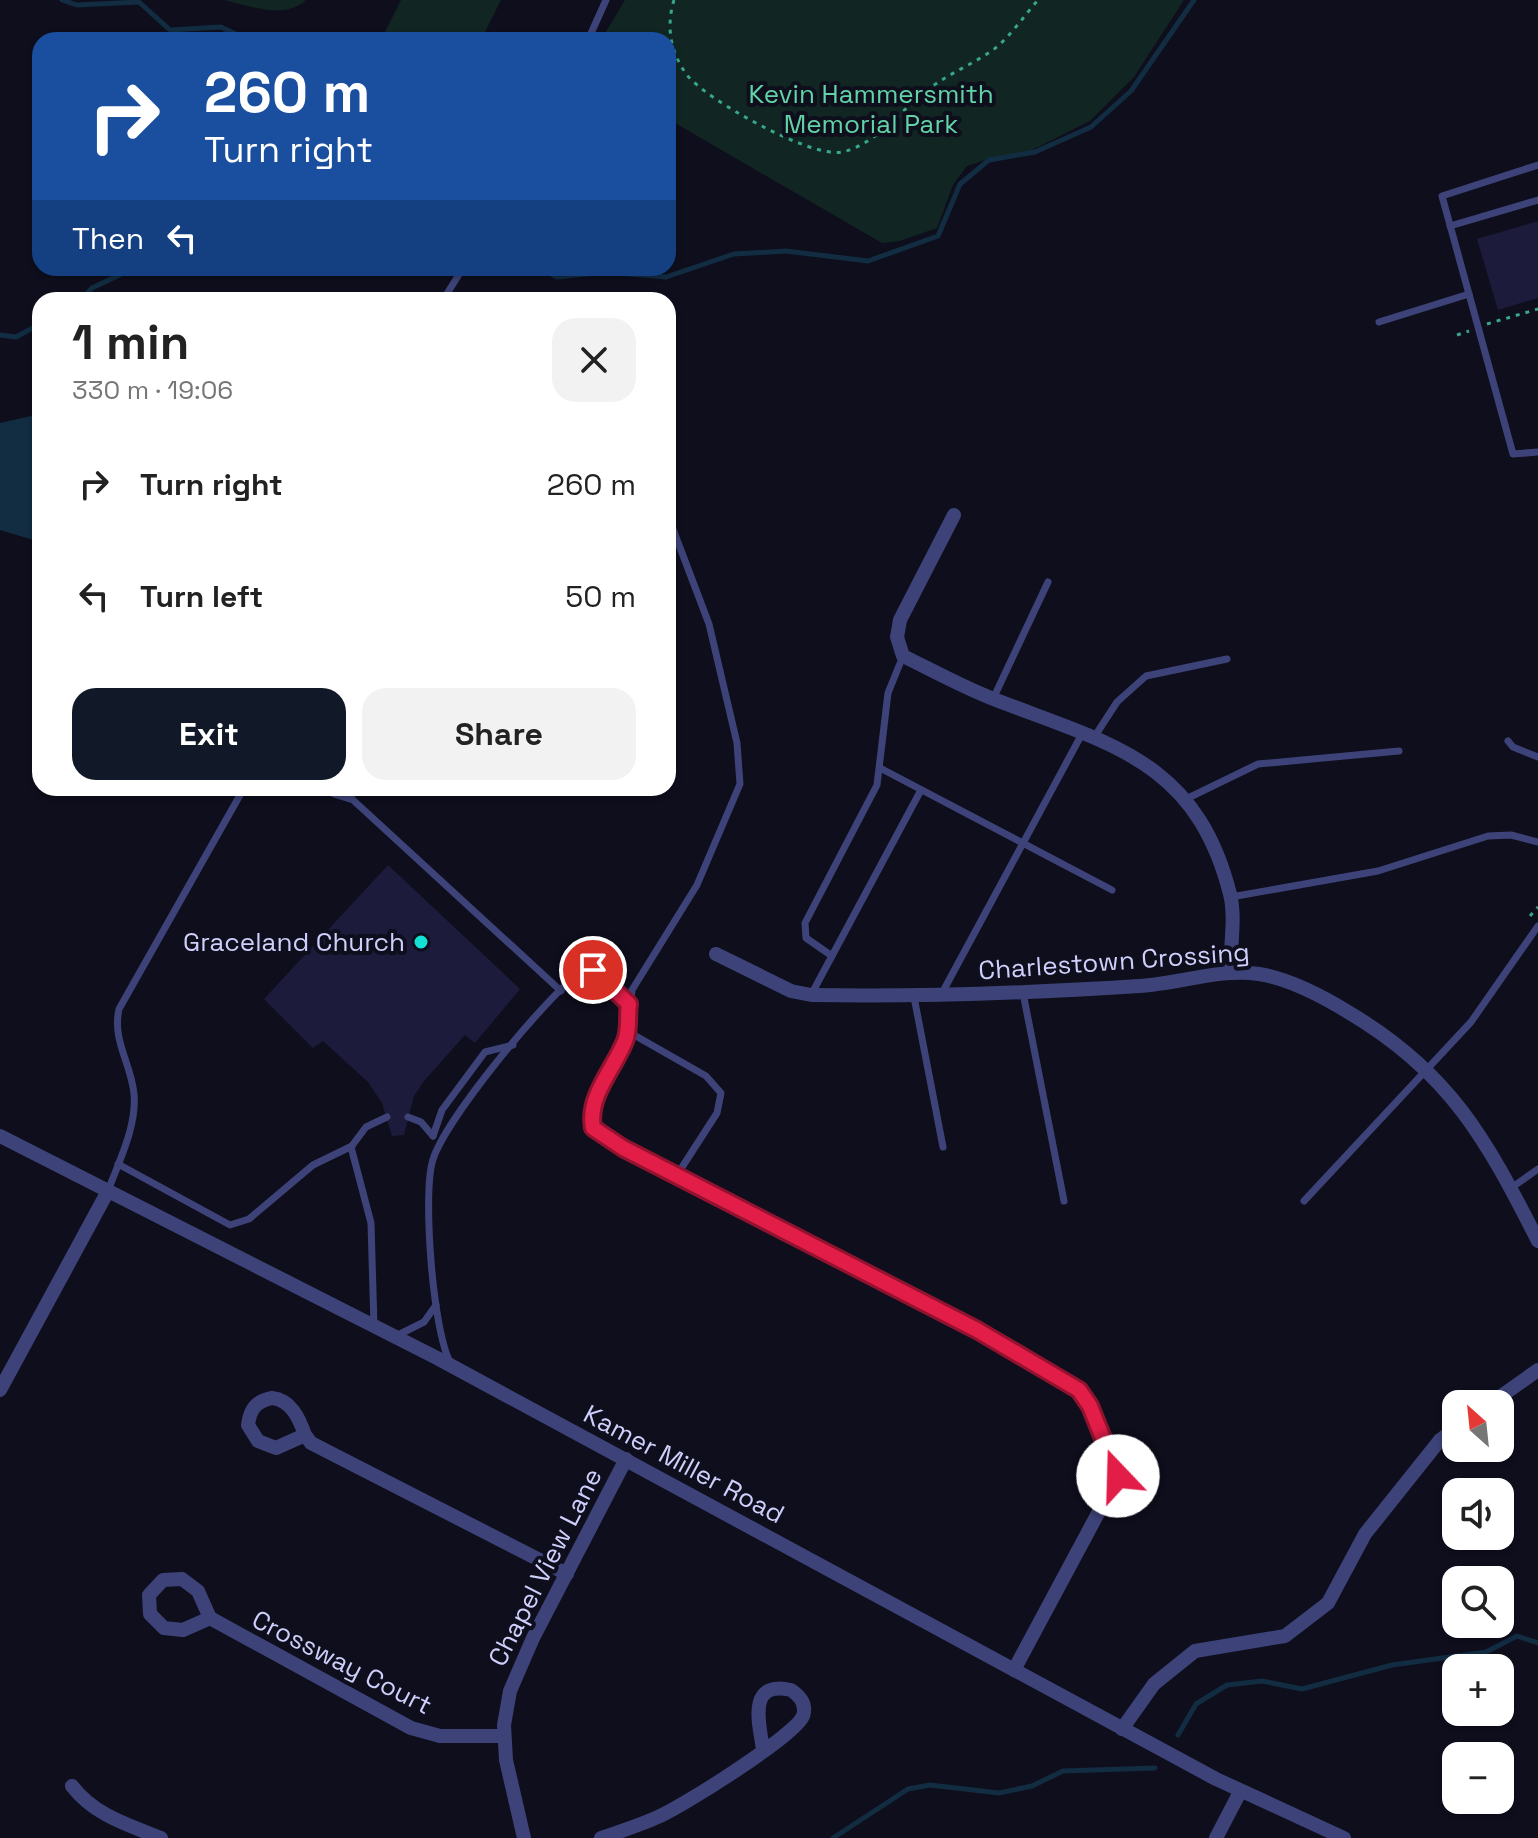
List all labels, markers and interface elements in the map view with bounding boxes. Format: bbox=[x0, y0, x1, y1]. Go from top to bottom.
text: 260 m bbox=[204, 57, 370, 128]
icon: right bbox=[72, 64, 176, 168]
park label: Kevin Hammersmith Memorial Park bbox=[748, 77, 994, 141]
text: Turn right bbox=[204, 127, 373, 173]
icon: left bbox=[160, 216, 204, 260]
text: Then bbox=[72, 219, 144, 258]
text: 1 min bbox=[72, 312, 189, 373]
button: close bbox=[552, 318, 636, 402]
text: 330 m · 19:06 bbox=[72, 373, 233, 407]
icon: right bbox=[72, 462, 116, 506]
text: Turn right bbox=[140, 465, 283, 504]
text: 260 m bbox=[547, 465, 636, 504]
icon: left bbox=[72, 574, 116, 618]
text: Turn left bbox=[140, 577, 263, 616]
text: 50 m bbox=[565, 577, 636, 616]
button: Exit bbox=[72, 688, 346, 780]
button: Share bbox=[362, 688, 636, 780]
place label: Graceland Church bbox=[183, 925, 405, 959]
marker: Graceland Church bbox=[412, 933, 430, 951]
street label: Charlestown Crossing bbox=[977, 935, 1251, 987]
pin bbox=[559, 936, 627, 1004]
icon: arrive bbox=[571, 948, 615, 992]
north arrow bbox=[1442, 1390, 1514, 1462]
map controls bbox=[1442, 1390, 1514, 1814]
street label: Kamer Miller Road bbox=[578, 1397, 790, 1531]
position arrow bbox=[1076, 1434, 1160, 1518]
street label: Chapel View Lane bbox=[480, 1462, 610, 1672]
button: sound bbox=[1442, 1478, 1514, 1550]
button: search bbox=[1442, 1566, 1514, 1638]
street label: Crossway Court bbox=[246, 1602, 438, 1722]
button: + bbox=[1442, 1654, 1514, 1726]
button: − bbox=[1442, 1742, 1514, 1814]

